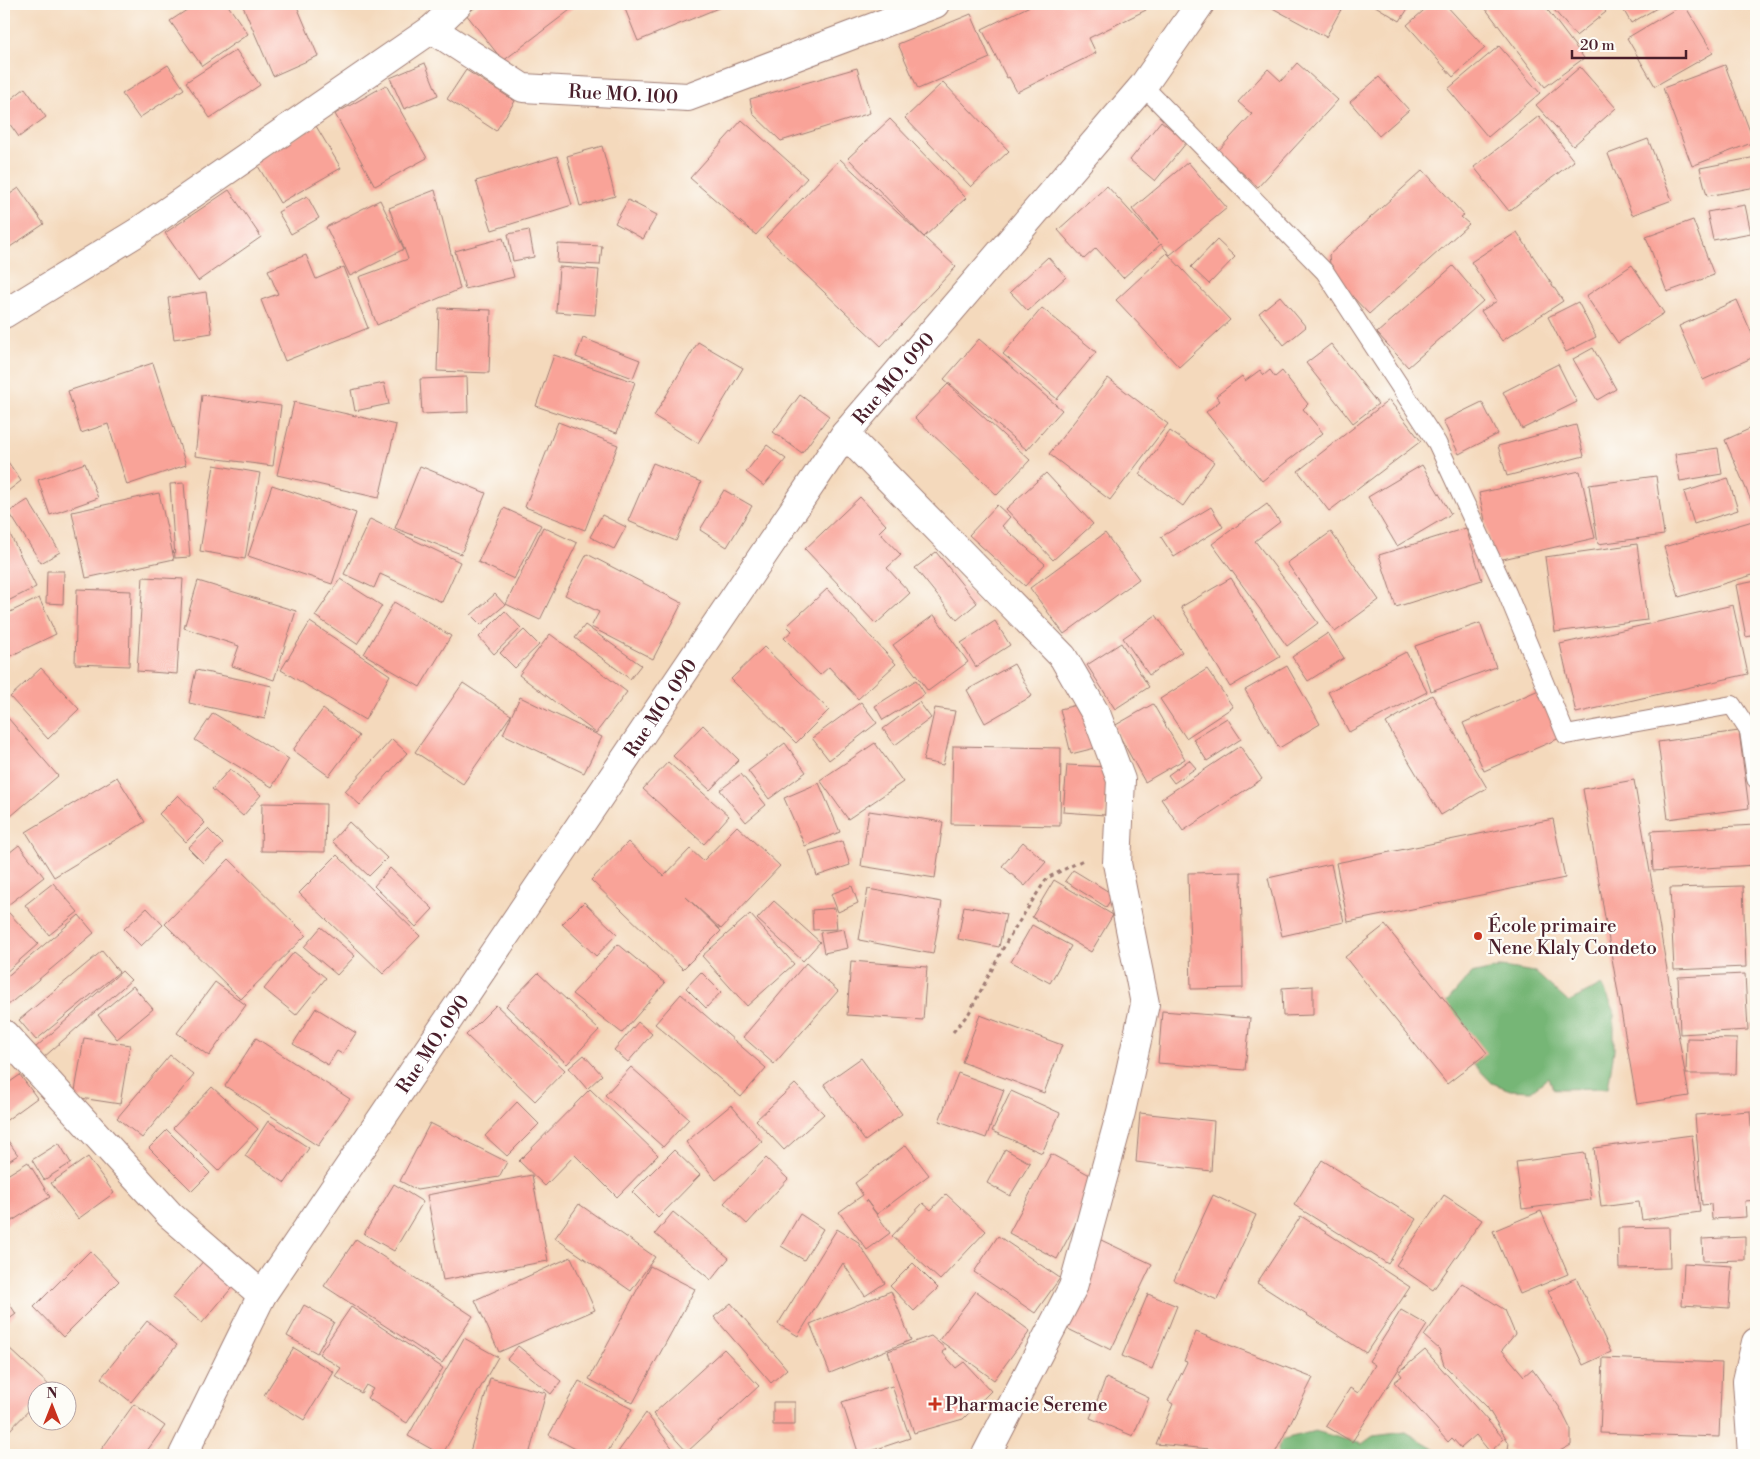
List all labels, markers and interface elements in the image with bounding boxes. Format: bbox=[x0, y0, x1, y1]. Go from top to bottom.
scale bar bbox=[1572, 28, 1686, 60]
text: 20 m bbox=[1580, 36, 1615, 55]
street label: Rue MO. 100 bbox=[568, 79, 679, 109]
street label: Rue MO. 090 bbox=[848, 328, 940, 430]
street label: Rue MO. 090 bbox=[619, 654, 703, 762]
place label: École primaire Nene Klaly Condeto bbox=[1488, 913, 1657, 960]
marker: École primaire Nene Klaly Condeto bbox=[1472, 930, 1484, 942]
street label: Rue MO. 090 bbox=[391, 990, 475, 1098]
north arrow bbox=[28, 1382, 78, 1432]
text: N bbox=[46, 1385, 58, 1403]
place label: Pharmacie Sereme bbox=[945, 1393, 1108, 1417]
marker: Pharmacie Sereme bbox=[929, 1398, 941, 1410]

